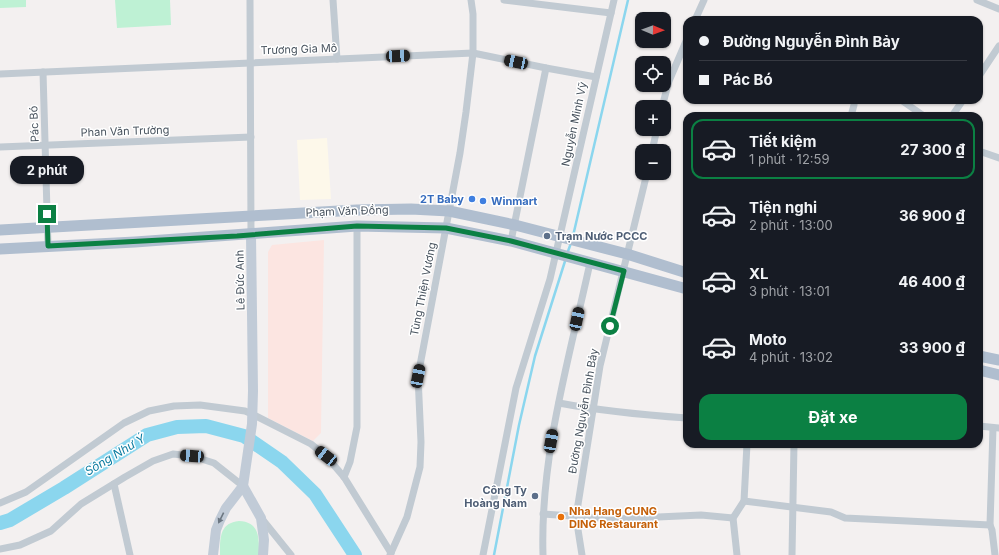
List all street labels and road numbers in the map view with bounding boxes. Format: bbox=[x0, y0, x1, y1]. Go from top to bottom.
street label: Trương Gia Mô bbox=[260, 41, 338, 57]
street label: Nguyễn Minh Vỹ bbox=[557, 80, 590, 168]
street label: Pác Bó bbox=[26, 105, 42, 142]
street label: Phan Văn Trường bbox=[80, 122, 170, 140]
street label: Phạm Văn Đồng bbox=[305, 203, 389, 219]
street label: Tùng Thiện Vương bbox=[407, 241, 439, 337]
street label: Lê Đức Anh bbox=[232, 250, 248, 310]
street label: Đường Nguyễn Đình Bảy bbox=[564, 347, 601, 475]

